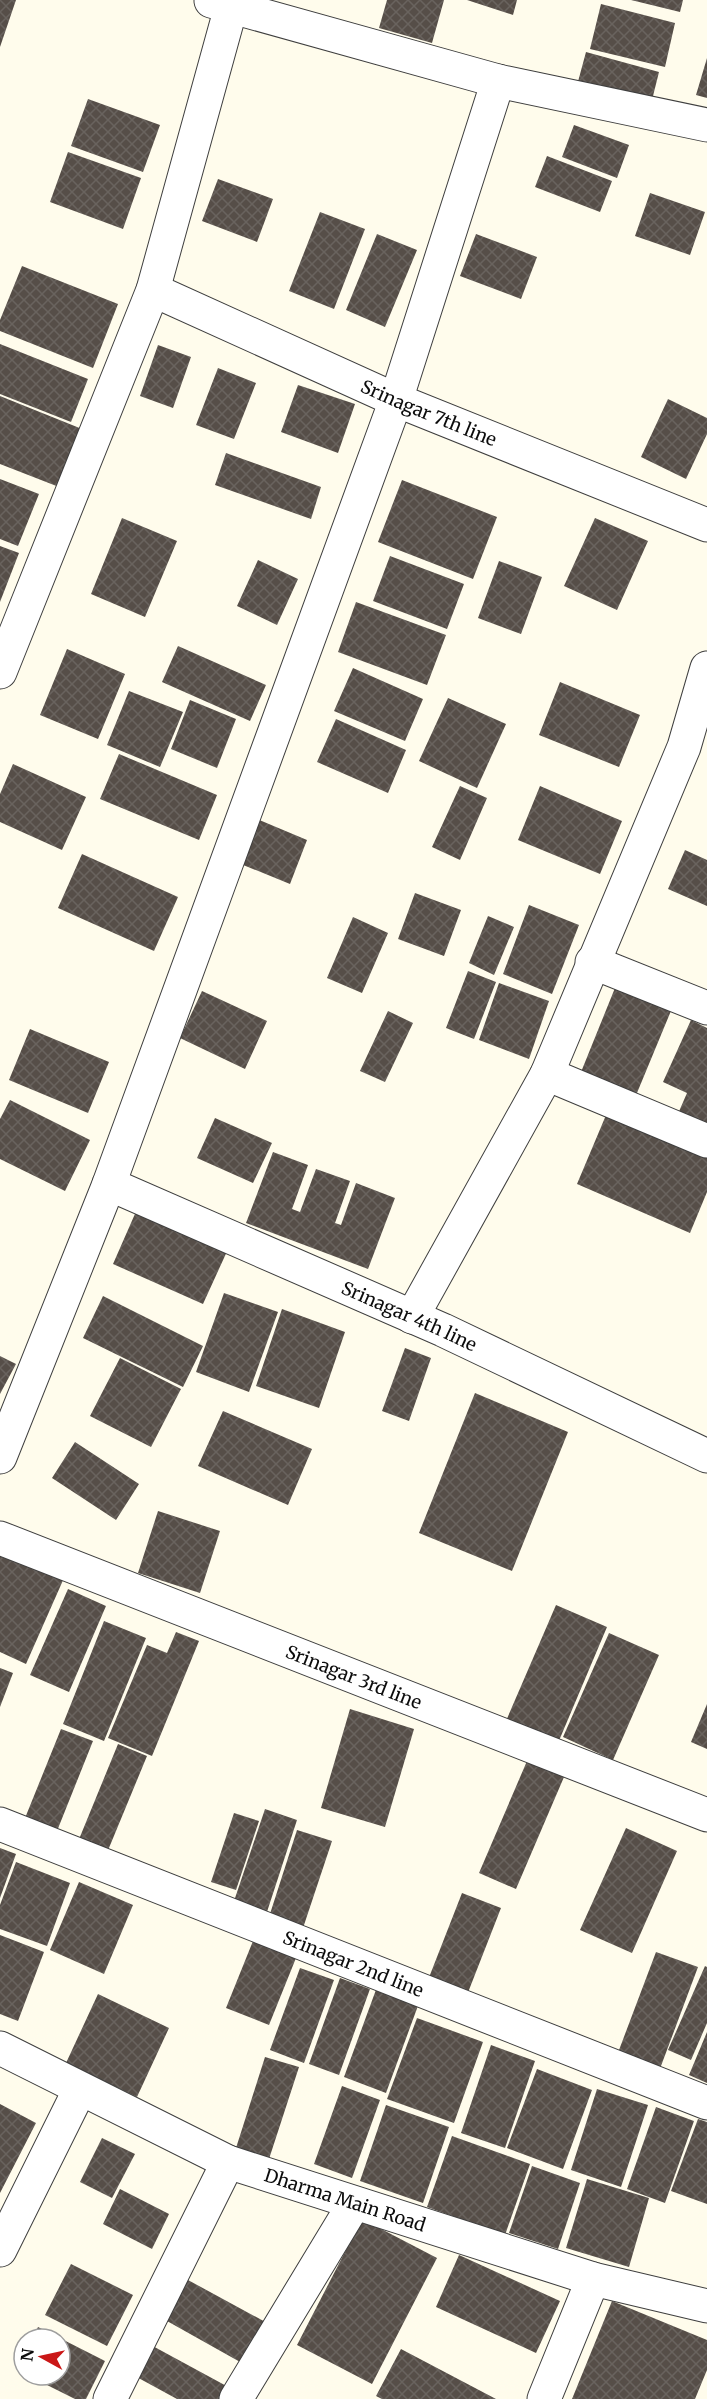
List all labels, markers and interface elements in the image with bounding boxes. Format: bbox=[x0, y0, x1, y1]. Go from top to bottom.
street label: Srinagar 7th line bbox=[357, 374, 500, 451]
street label: Srinagar 4th line bbox=[338, 1276, 481, 1356]
street label: Srinagar 3rd line bbox=[282, 1640, 425, 1714]
street label: Srinagar 2nd line bbox=[280, 1925, 427, 2002]
street label: Dharma Main Road bbox=[262, 2163, 429, 2236]
north arrow bbox=[12, 2327, 72, 2387]
text: N bbox=[16, 2347, 38, 2363]

